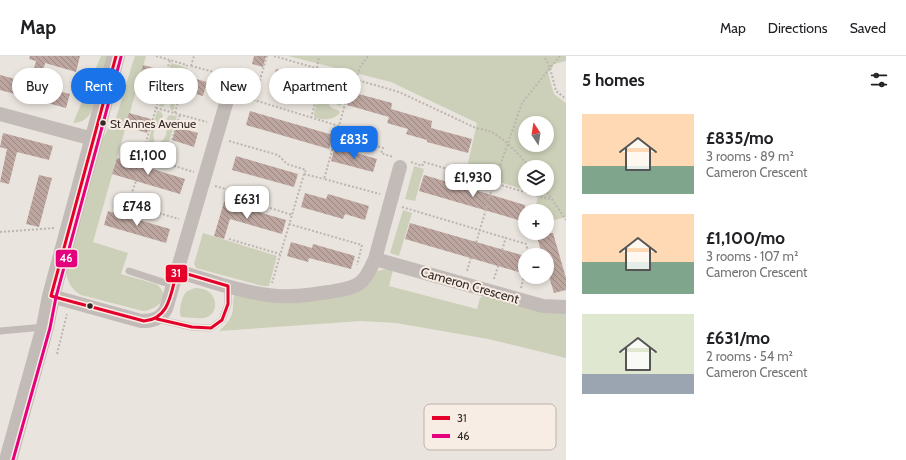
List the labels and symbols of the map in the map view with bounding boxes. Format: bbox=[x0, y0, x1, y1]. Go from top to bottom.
place label: St Annes Avenue bbox=[110, 116, 196, 131]
north arrow bbox=[518, 116, 554, 152]
marker: St Annes Avenue bbox=[98, 118, 108, 128]
pin: £835 bbox=[330, 126, 378, 160]
pin: £1,100 bbox=[115, 142, 181, 176]
pin: £1,930 bbox=[440, 164, 506, 198]
pin: £631 bbox=[223, 186, 271, 220]
pin: £748 bbox=[113, 193, 161, 227]
line badge: 46 bbox=[55, 249, 78, 268]
text: 46 bbox=[59, 251, 73, 265]
street label: Cameron Crescent bbox=[419, 263, 522, 307]
line badge: 31 bbox=[165, 264, 188, 283]
text: 31 bbox=[171, 266, 181, 280]
unlabelled marker bbox=[85, 301, 95, 311]
legend bbox=[424, 404, 556, 450]
text: 31 bbox=[457, 411, 467, 425]
text: 46 bbox=[457, 429, 470, 443]

